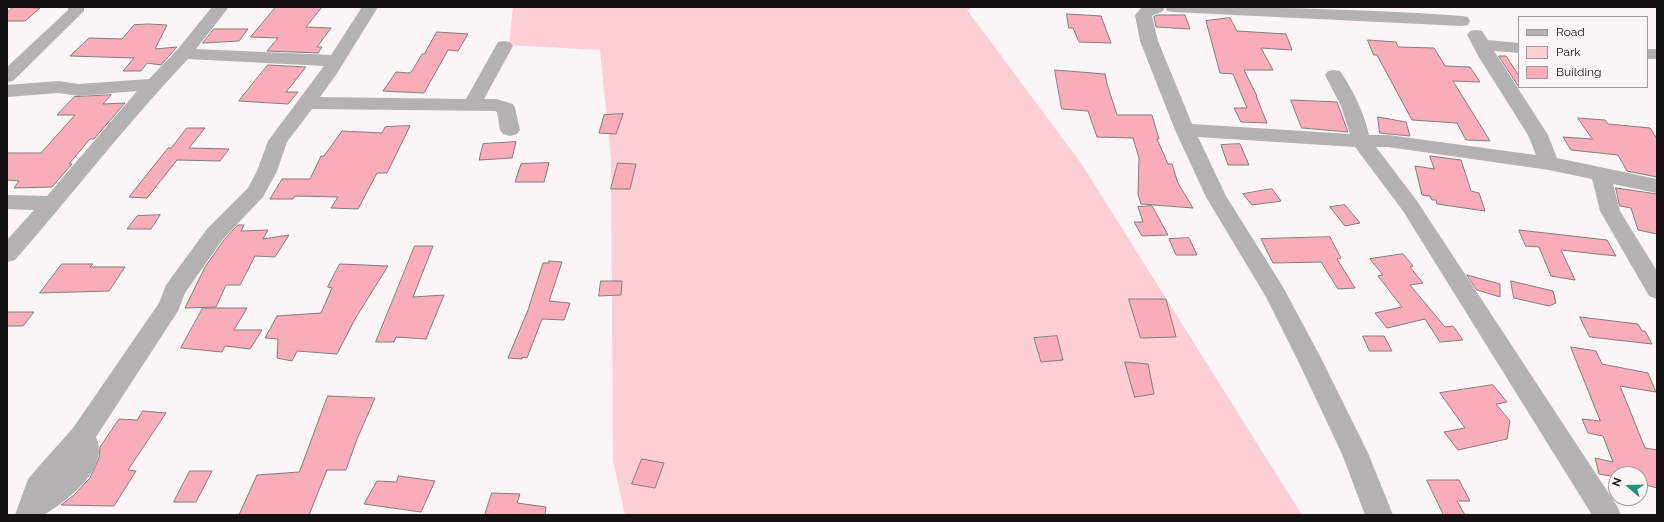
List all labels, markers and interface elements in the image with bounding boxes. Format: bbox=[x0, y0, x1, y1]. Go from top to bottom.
legend bbox=[1518, 16, 1648, 88]
text: Road bbox=[1556, 25, 1585, 39]
text: Park bbox=[1556, 45, 1581, 59]
text: Building bbox=[1556, 65, 1602, 79]
north arrow bbox=[1608, 466, 1648, 506]
text: N bbox=[1610, 476, 1625, 488]

